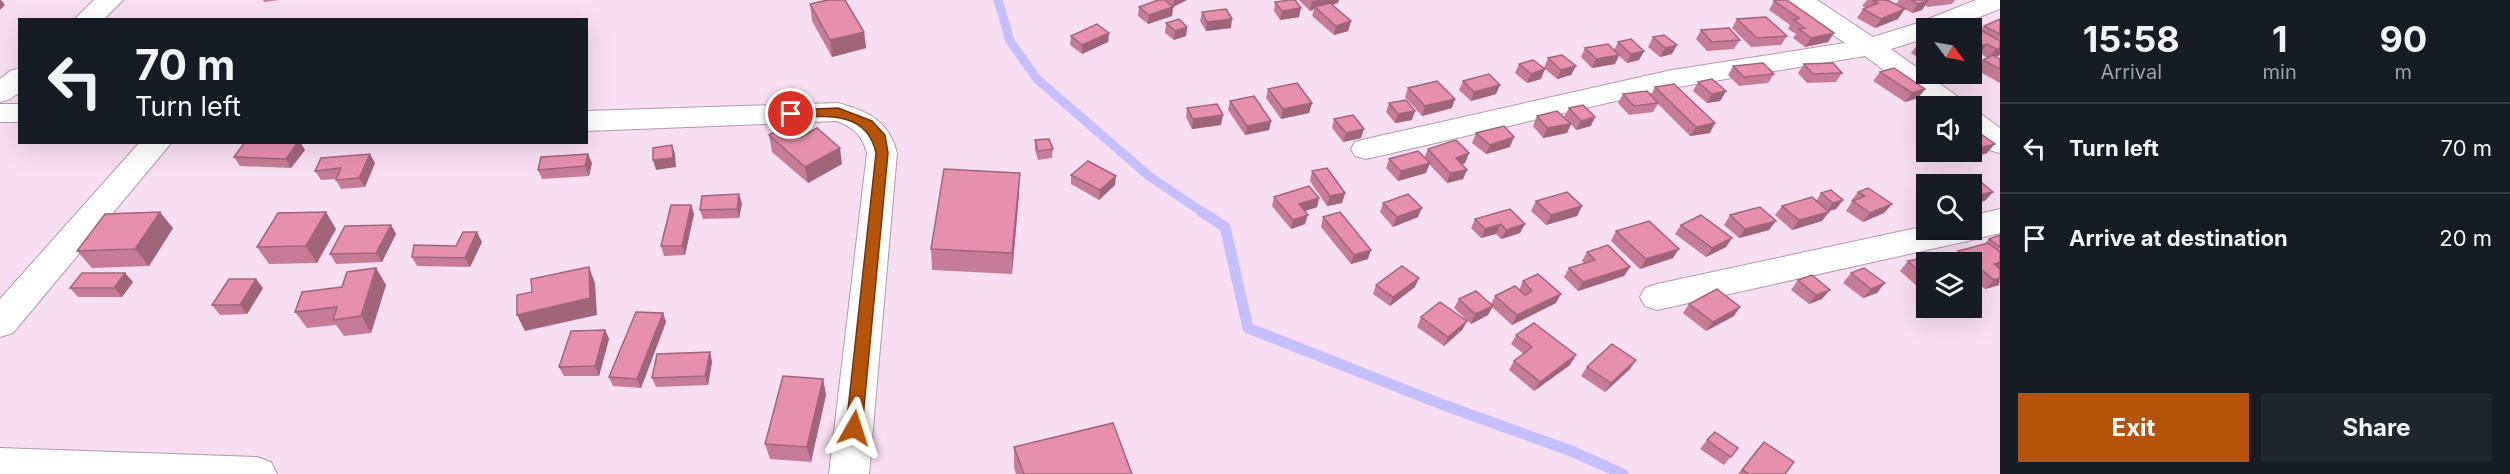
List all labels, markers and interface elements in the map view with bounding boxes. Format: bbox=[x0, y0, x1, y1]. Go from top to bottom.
text: 15:58 bbox=[2083, 17, 2180, 61]
text: 1 bbox=[2272, 17, 2287, 61]
text: 90 bbox=[2380, 17, 2427, 61]
north arrow bbox=[1916, 18, 1982, 84]
map controls bbox=[1916, 18, 1982, 318]
text: 70 m bbox=[135, 39, 235, 90]
icon: left bbox=[36, 42, 114, 120]
text: Arrival bbox=[2101, 60, 2162, 84]
text: min bbox=[2263, 60, 2297, 84]
text: m bbox=[2395, 60, 2412, 84]
pin bbox=[765, 88, 816, 139]
text: Turn left bbox=[135, 90, 241, 123]
button: sound bbox=[1916, 96, 1982, 162]
icon: arrive bbox=[774, 97, 807, 130]
icon: left bbox=[2018, 132, 2051, 165]
text: Turn left bbox=[2069, 135, 2159, 161]
text: 70 m bbox=[2441, 135, 2492, 161]
button: search bbox=[1916, 174, 1982, 240]
icon: arrive bbox=[2018, 222, 2051, 255]
text: Arrive at destination bbox=[2069, 225, 2288, 251]
text: 20 m bbox=[2439, 225, 2492, 251]
button: layers bbox=[1916, 252, 1982, 318]
button: Exit bbox=[2018, 393, 2249, 462]
button: Share bbox=[2261, 393, 2492, 462]
position arrow bbox=[822, 396, 886, 460]

